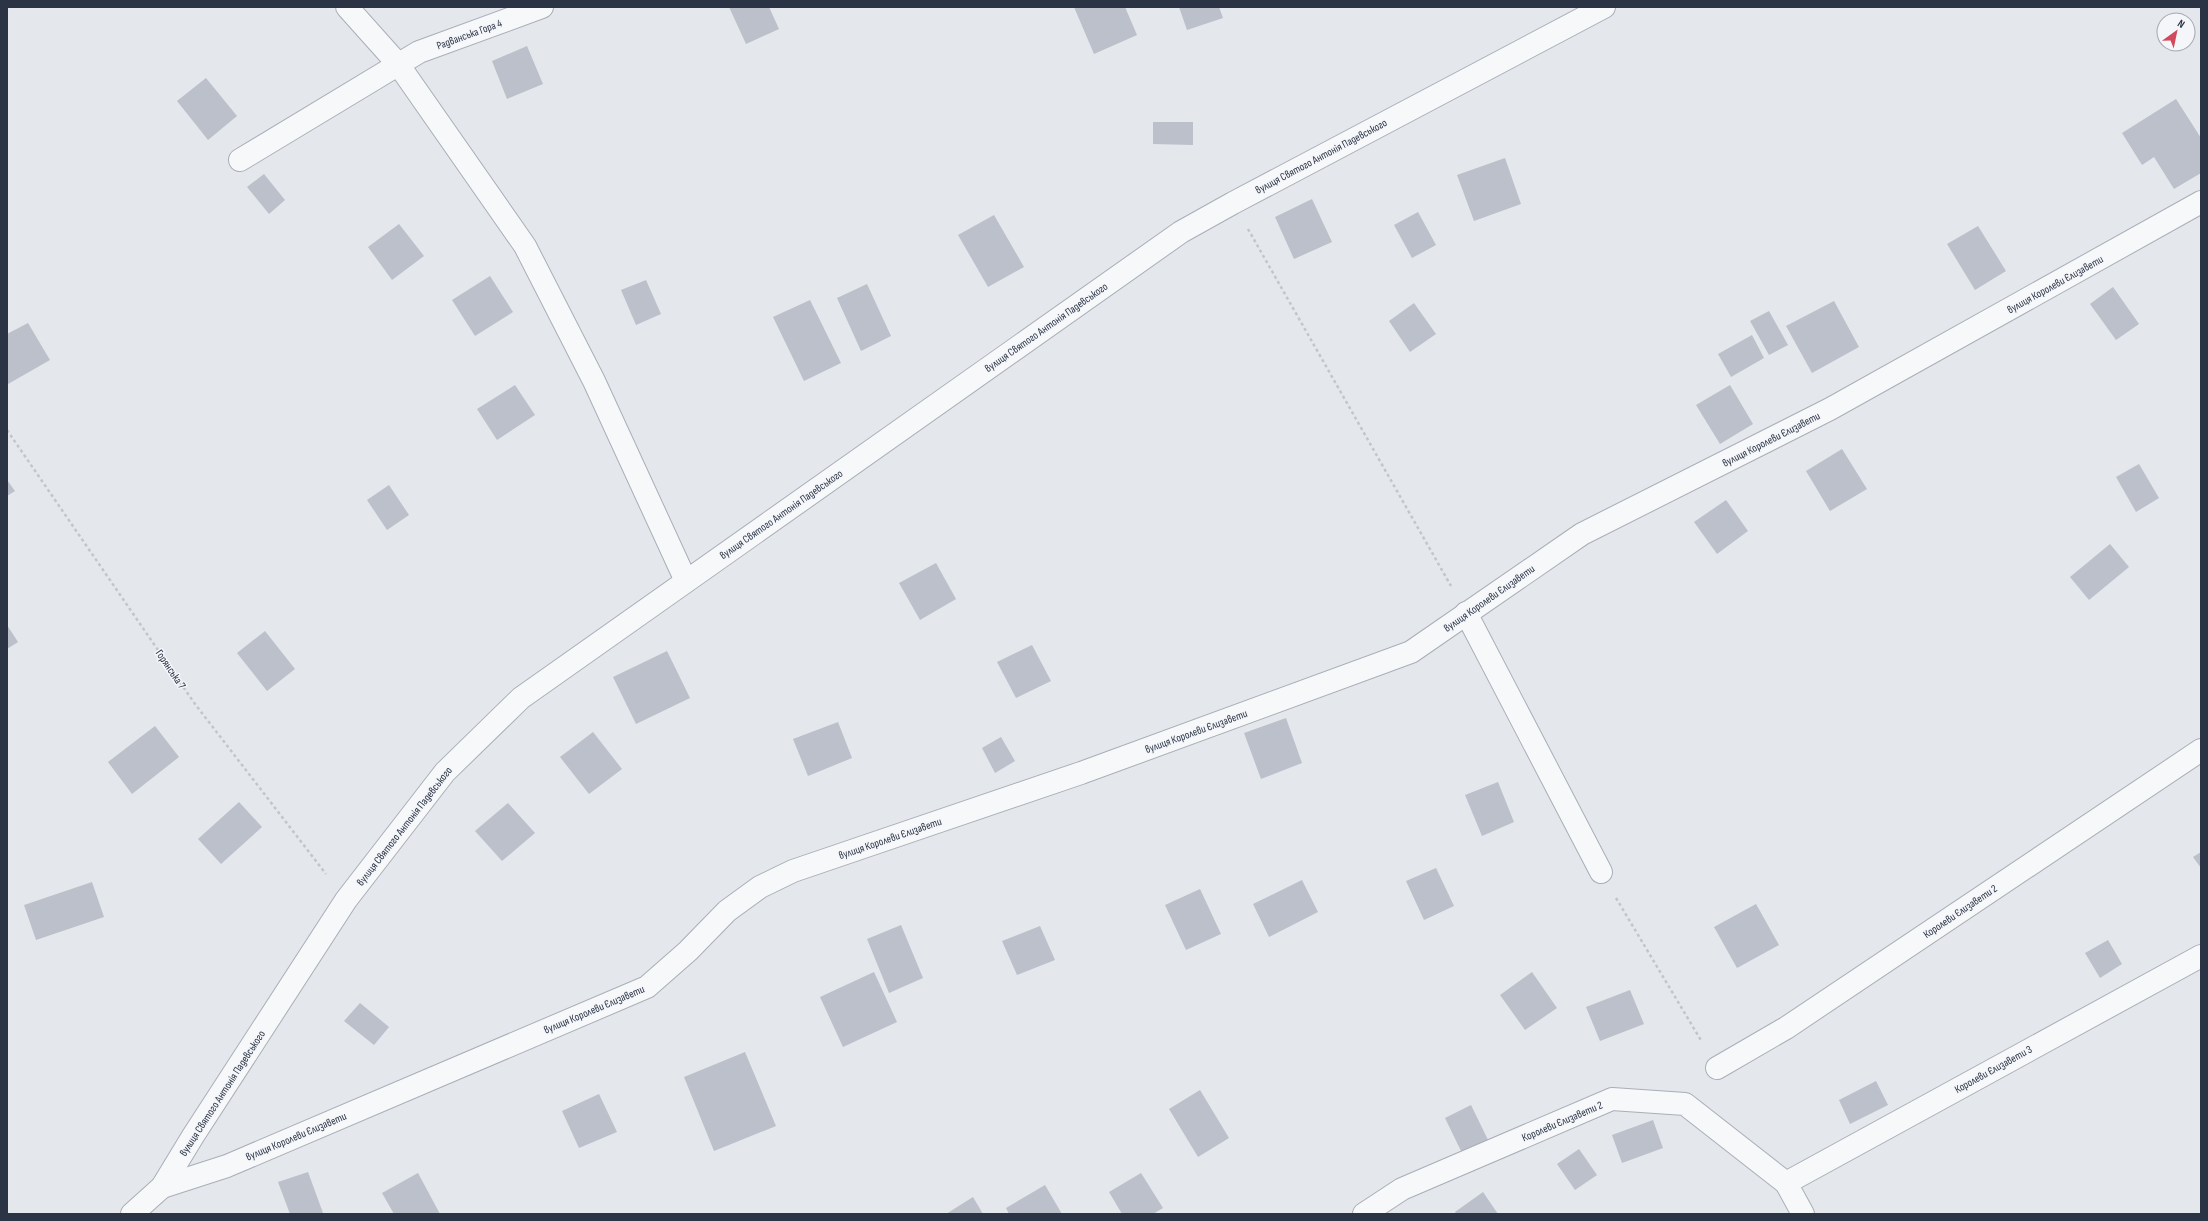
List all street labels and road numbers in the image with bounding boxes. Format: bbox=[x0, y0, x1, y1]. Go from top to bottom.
street label: Радванська Гора 4 bbox=[435, 17, 504, 52]
street label: вулиця Святого Антонія Падевського bbox=[1253, 116, 1390, 197]
street label: вулиця Королеви Єлизавети bbox=[2005, 252, 2106, 316]
street label: вулиця Святого Антонія Падевського bbox=[982, 280, 1111, 375]
street label: вулиця Королеви Єлизавети bbox=[1720, 409, 1823, 470]
street label: вулиця Святого Антонія Падевського bbox=[717, 467, 846, 562]
street label: вулиця Королеви Єлизавети bbox=[1441, 562, 1538, 635]
street label: Горянська 7 bbox=[153, 647, 189, 692]
street label: вулиця Королеви Єлизавети bbox=[1143, 707, 1249, 756]
street label: вулиця Святого Антонія Падевського bbox=[354, 764, 455, 888]
street label: вулиця Королеви Єлизавети bbox=[837, 815, 944, 862]
street label: Королеви Єлизавети 2 bbox=[1921, 882, 2000, 941]
street label: вулиця Королеви Єлизавети bbox=[542, 982, 647, 1037]
street label: вулиця Святого Антонія Падевського bbox=[177, 1028, 268, 1159]
street label: Королеви Єлизавети 3 bbox=[1952, 1043, 2035, 1096]
street label: Королеви Єлизавети 2 bbox=[1520, 1098, 1605, 1144]
street label: вулиця Королеви Єлизавети bbox=[244, 1109, 349, 1164]

